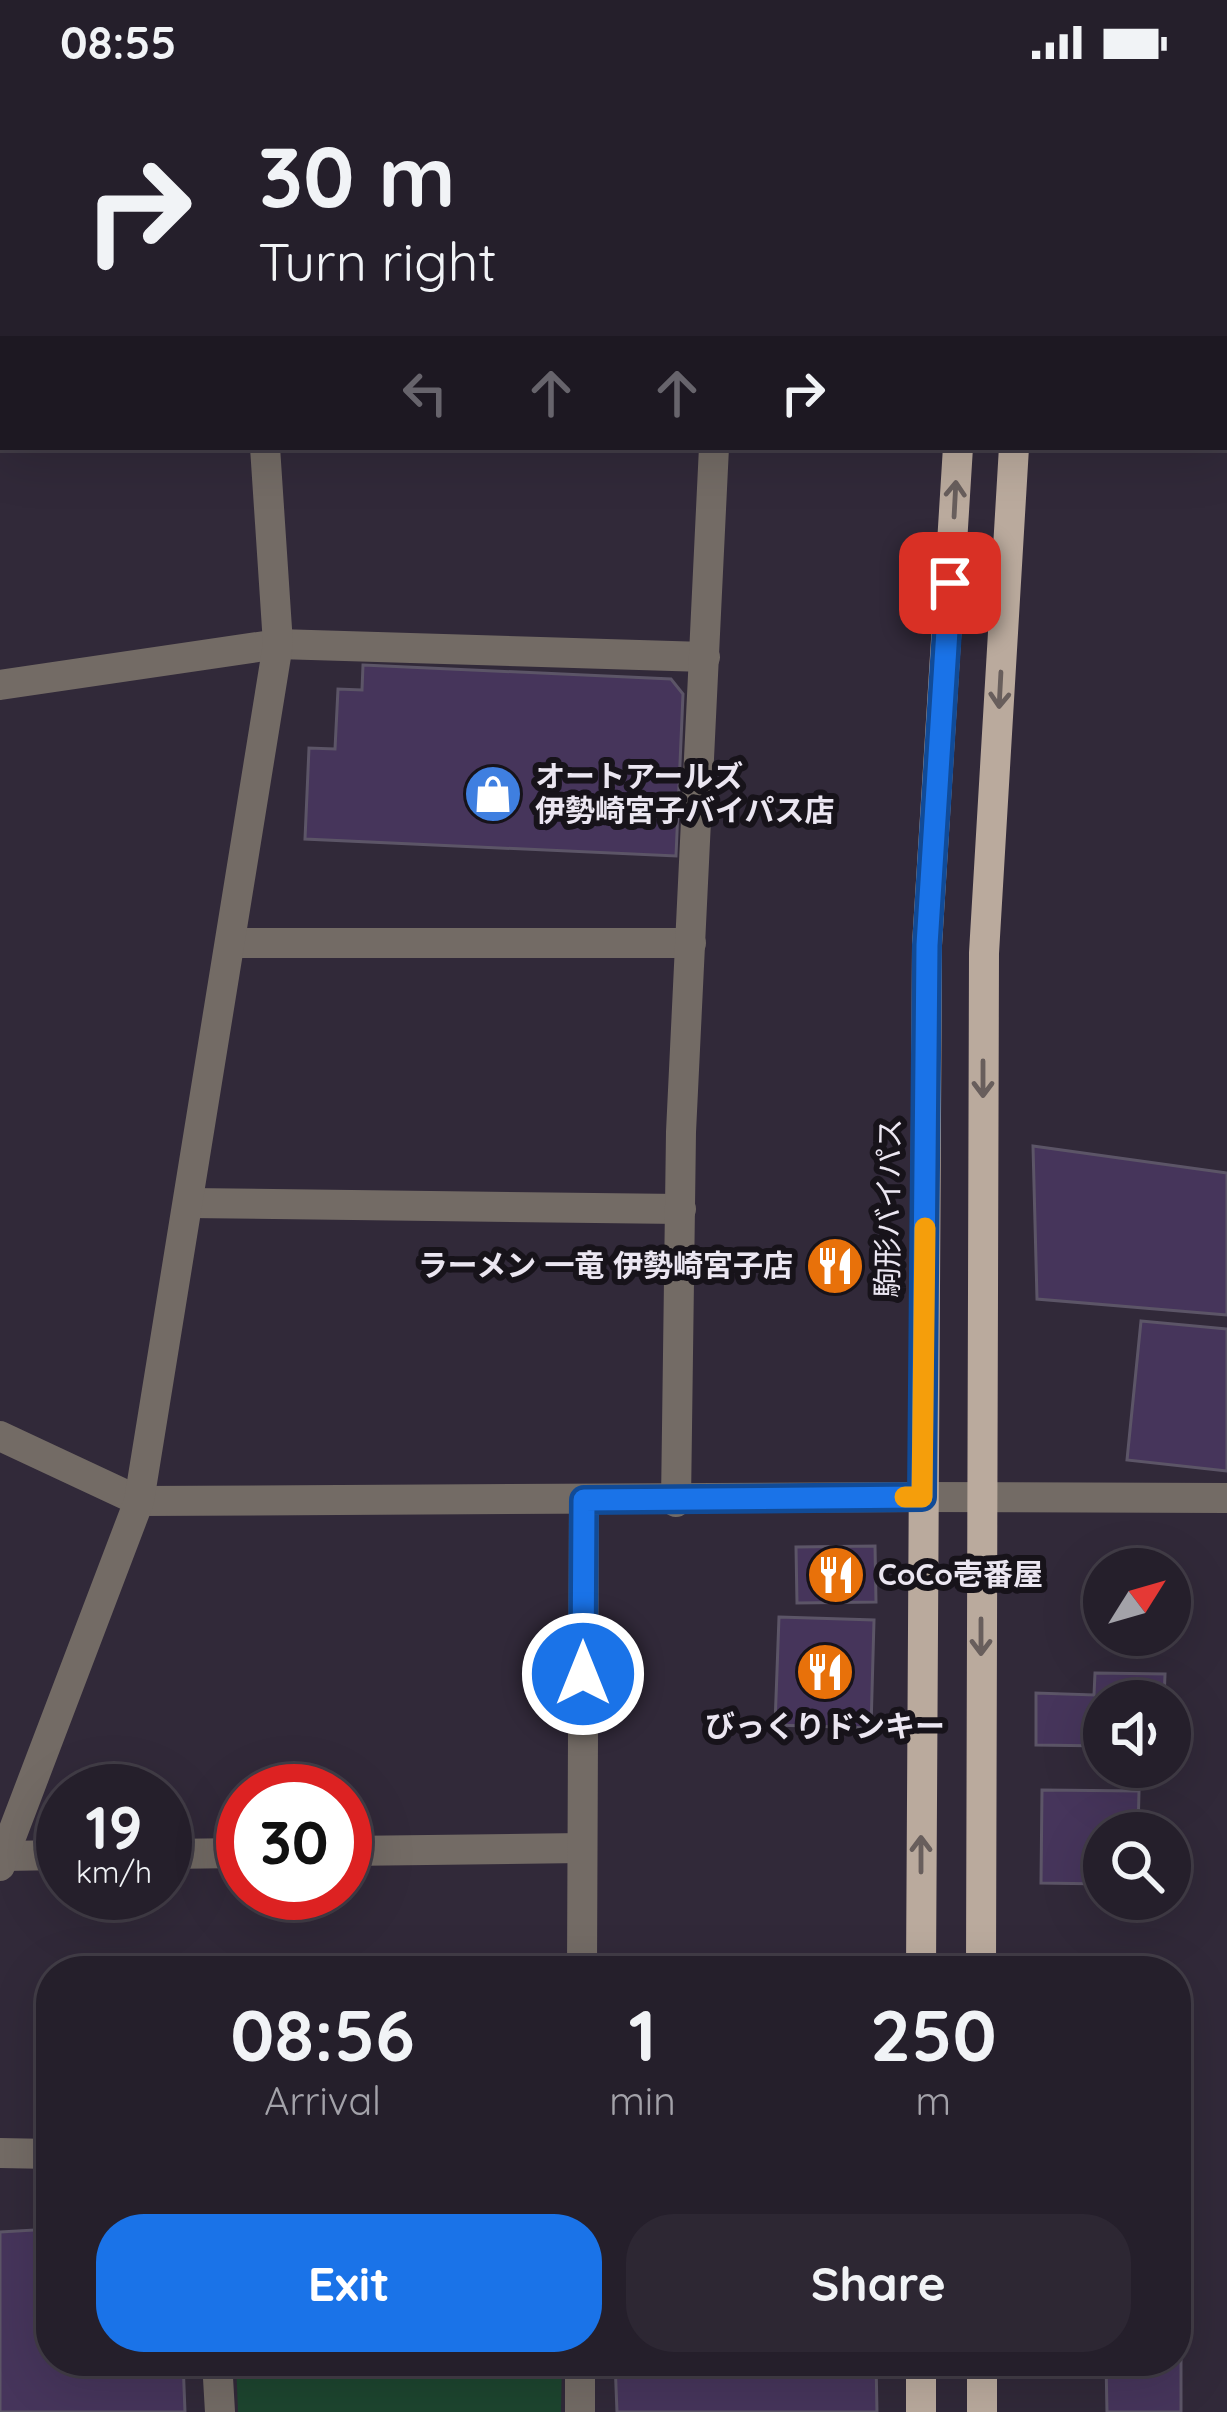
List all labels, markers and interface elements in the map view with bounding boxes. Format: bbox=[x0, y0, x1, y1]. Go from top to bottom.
text: 08:55 bbox=[60, 14, 176, 70]
text: 30 m bbox=[258, 123, 456, 228]
icon: right bbox=[60, 132, 216, 288]
text: Turn right bbox=[258, 227, 497, 295]
icon: left bbox=[392, 360, 458, 426]
icon: ahead bbox=[518, 360, 584, 426]
icon: ahead bbox=[644, 360, 710, 426]
icon: right bbox=[770, 360, 836, 426]
one-way arrow bbox=[943, 480, 966, 519]
pin bbox=[899, 532, 1001, 634]
icon: arrive bbox=[917, 550, 983, 616]
one-way arrow bbox=[988, 670, 1011, 709]
place label: オートアールズ 伊勢崎宮子バイパス店 bbox=[535, 757, 834, 829]
shop icon: オートアールズ 伊勢崎宮子バイパス店 bbox=[462, 763, 524, 825]
one-way arrow bbox=[972, 1059, 994, 1098]
street label: 駒形バイパス bbox=[867, 1118, 909, 1298]
restaurant icon: ラーメン 一竜 伊勢崎宮子店 bbox=[804, 1235, 866, 1297]
place label: ラーメン 一竜 伊勢崎宮子店 bbox=[417, 1246, 793, 1284]
restaurant icon: CoCo壱番屋 bbox=[805, 1544, 867, 1606]
north arrow bbox=[1083, 1548, 1191, 1656]
map controls bbox=[1083, 1548, 1191, 1920]
place label: CoCo壱番屋 bbox=[878, 1555, 1043, 1593]
position arrow bbox=[520, 1611, 646, 1737]
one-way arrow bbox=[970, 1617, 992, 1656]
restaurant icon: びっくりドンキー bbox=[794, 1641, 856, 1703]
button: sound bbox=[1083, 1680, 1191, 1788]
place label: びっくりドンキー bbox=[705, 1707, 945, 1745]
speed limit sign: 30 bbox=[216, 1764, 372, 1920]
text: 19 bbox=[85, 1789, 143, 1864]
button: search bbox=[1083, 1812, 1191, 1920]
one-way arrow bbox=[910, 1835, 932, 1874]
text: km/h bbox=[76, 1853, 152, 1891]
text: 08:56 bbox=[230, 1989, 415, 2079]
text: 1 bbox=[628, 1989, 656, 2079]
text: 250 bbox=[870, 1989, 997, 2079]
text: Arrival bbox=[264, 2076, 381, 2125]
text: min bbox=[609, 2076, 676, 2125]
text: m bbox=[916, 2076, 951, 2125]
button: Exit bbox=[96, 2214, 602, 2352]
button: Share bbox=[626, 2214, 1131, 2352]

